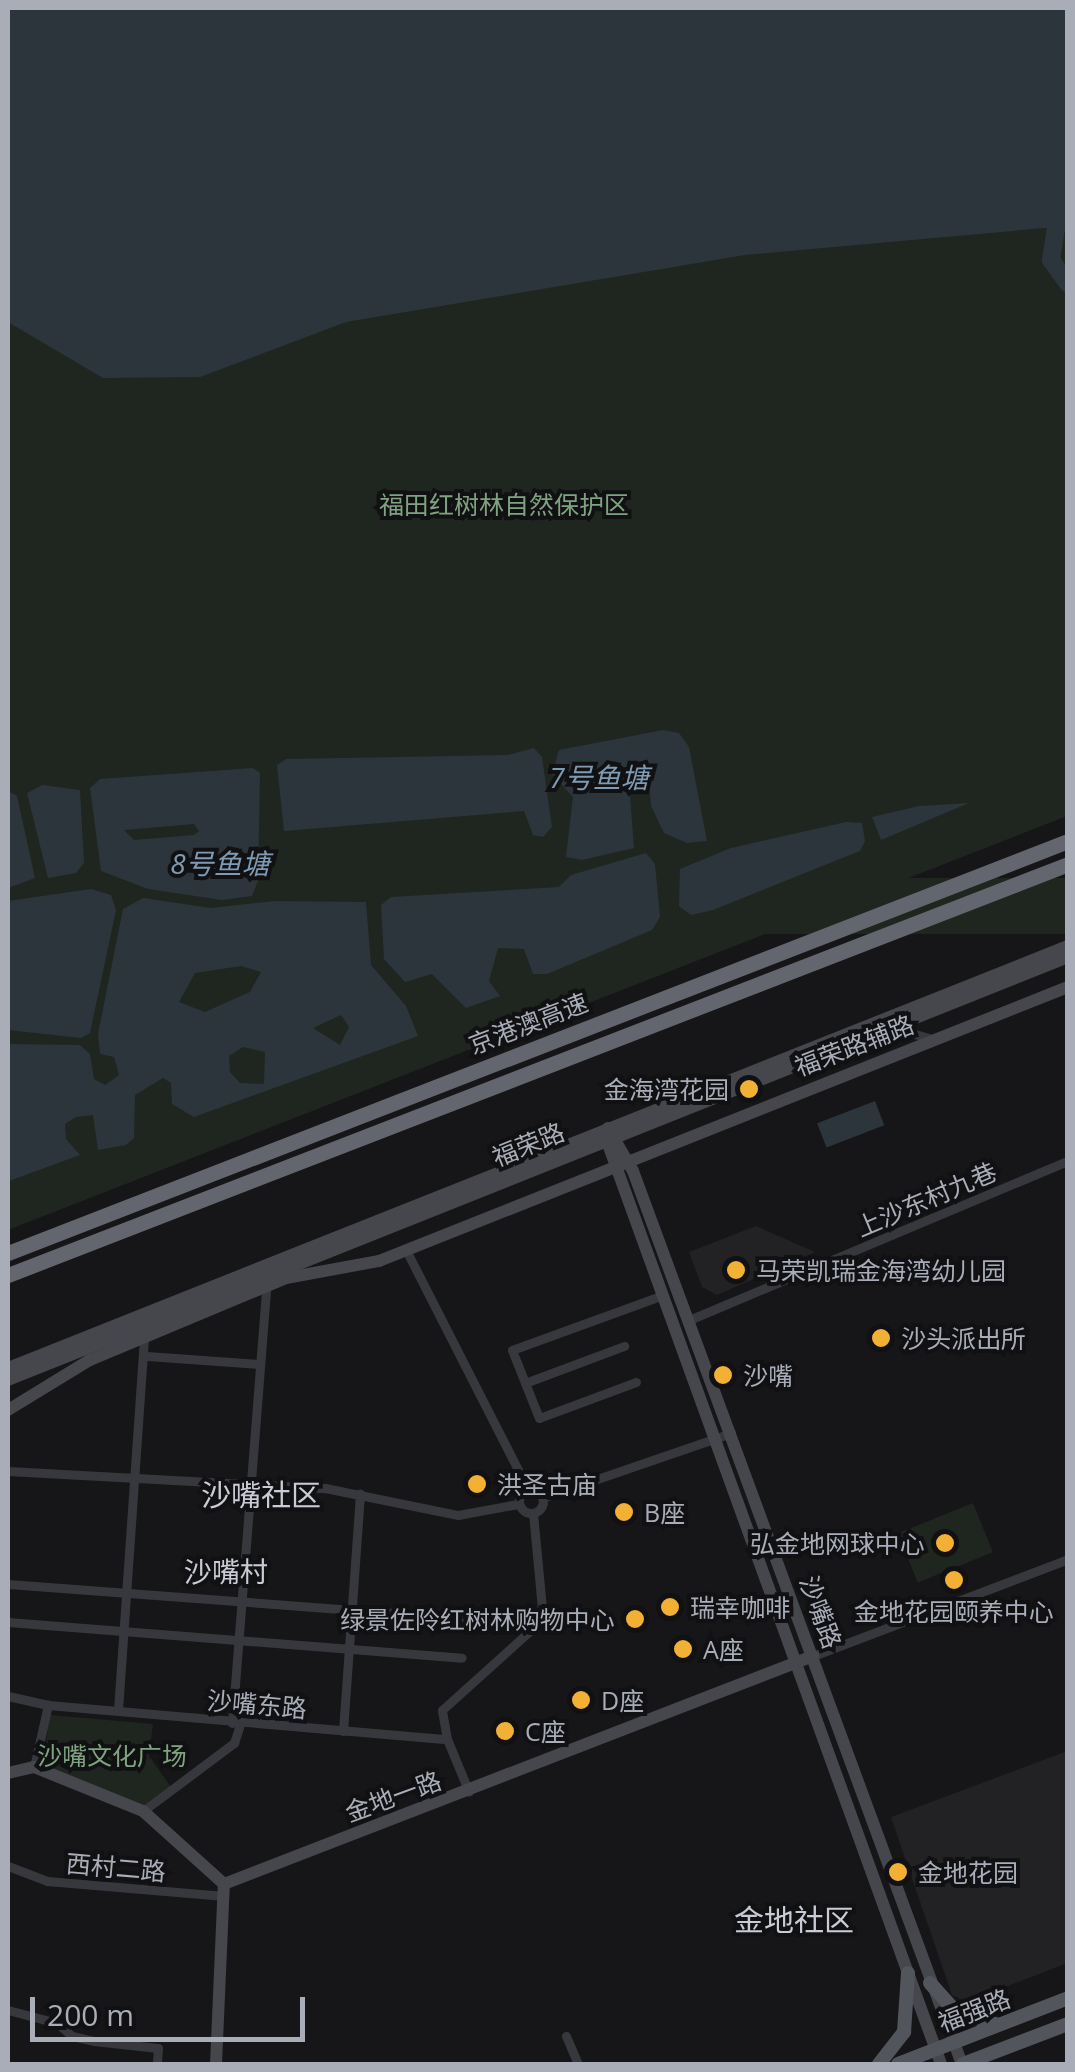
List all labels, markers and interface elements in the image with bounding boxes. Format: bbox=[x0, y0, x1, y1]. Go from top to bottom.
park label: 福田红树林自然保护区 bbox=[379, 489, 629, 519]
water label: 7号鱼塘 bbox=[549, 760, 649, 794]
water label: 8号鱼塘 bbox=[170, 846, 270, 880]
street label: 京港澳高速 bbox=[464, 987, 592, 1059]
street label: 福荣路辅路 bbox=[790, 1009, 918, 1081]
place label: 金海湾花园 bbox=[604, 1074, 729, 1104]
marker: 金海湾花园 bbox=[738, 1078, 760, 1100]
street label: 福荣路 bbox=[488, 1116, 568, 1172]
street label: 上沙东村九巷 bbox=[851, 1156, 1001, 1242]
place label: 马荣凯瑞金海湾幼儿园 bbox=[756, 1255, 1006, 1285]
marker: 马荣凯瑞金海湾幼儿园 bbox=[725, 1259, 747, 1281]
place label: 沙头派出所 bbox=[901, 1323, 1026, 1353]
marker: 沙头派出所 bbox=[870, 1327, 892, 1349]
place label: 沙嘴 bbox=[743, 1360, 793, 1390]
marker: 沙嘴 bbox=[712, 1364, 734, 1386]
place label: 洪圣古庙 bbox=[497, 1469, 597, 1499]
marker: 洪圣古庙 bbox=[466, 1473, 488, 1495]
district label: 沙嘴社区 bbox=[201, 1477, 321, 1513]
place label: B座 bbox=[644, 1497, 685, 1527]
marker: B座 bbox=[613, 1501, 635, 1523]
place label: 弘金地网球中心 bbox=[750, 1528, 925, 1558]
marker: 弘金地网球中心 bbox=[934, 1532, 956, 1554]
district label: 沙嘴村 bbox=[184, 1554, 268, 1588]
marker: 金地花园颐养中心 bbox=[943, 1569, 965, 1591]
street label: 沙嘴路 bbox=[794, 1572, 848, 1652]
place label: 瑞幸咖啡 bbox=[690, 1592, 790, 1622]
marker: 瑞幸咖啡 bbox=[659, 1596, 681, 1618]
place label: 金地花园颐养中心 bbox=[854, 1596, 1054, 1626]
place label: 绿景佐阾红树林购物中心 bbox=[340, 1604, 615, 1634]
marker: 绿景佐阾红树林购物中心 bbox=[624, 1608, 646, 1630]
place label: A座 bbox=[703, 1634, 744, 1664]
marker: A座 bbox=[672, 1638, 694, 1660]
street label: 沙嘴东路 bbox=[206, 1685, 308, 1723]
place label: D座 bbox=[601, 1685, 644, 1715]
marker: D座 bbox=[570, 1689, 592, 1711]
place label: C座 bbox=[525, 1716, 566, 1746]
marker: C座 bbox=[494, 1720, 516, 1742]
park label: 沙嘴文化广场 bbox=[37, 1740, 187, 1770]
street label: 金地一路 bbox=[341, 1765, 445, 1827]
street label: 西村二路 bbox=[65, 1848, 167, 1886]
place label: 金地花园 bbox=[918, 1857, 1018, 1887]
marker: 金地花园 bbox=[887, 1861, 909, 1883]
district label: 金地社区 bbox=[734, 1902, 854, 1938]
scale bar bbox=[35, 1977, 310, 2039]
street label: 福强路 bbox=[934, 1983, 1014, 2037]
text: 200 m bbox=[47, 1994, 134, 2035]

